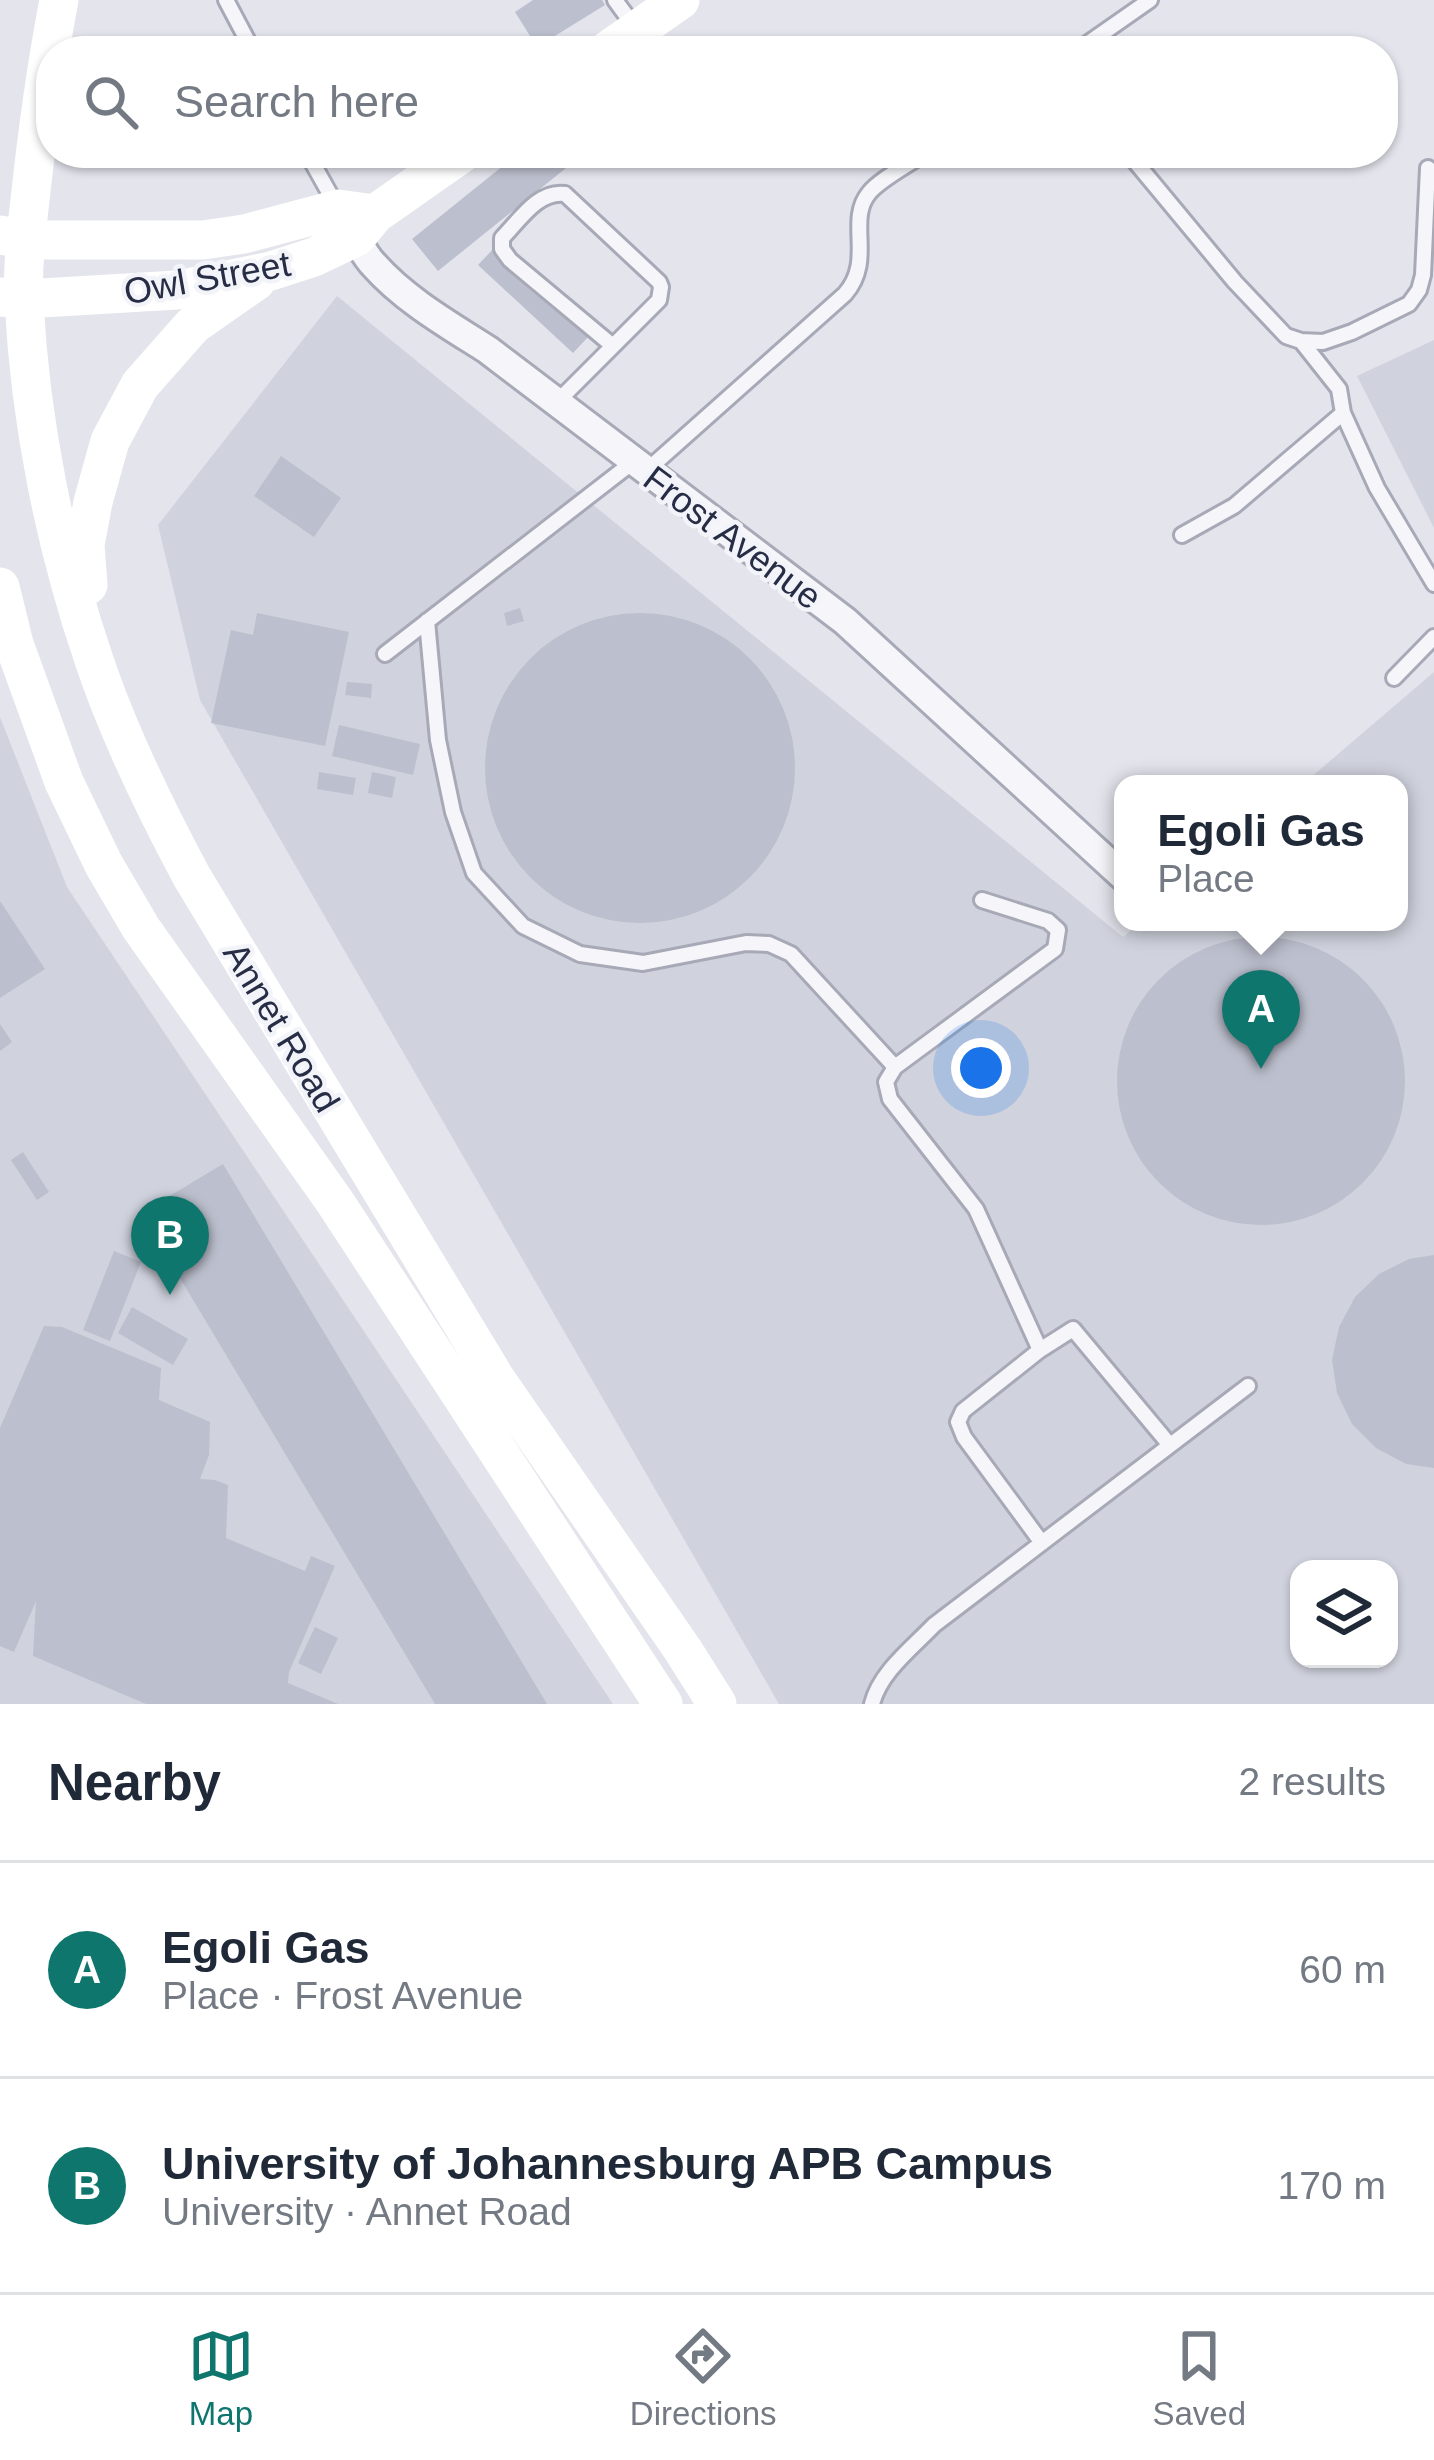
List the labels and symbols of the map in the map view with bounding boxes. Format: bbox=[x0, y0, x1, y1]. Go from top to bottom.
street label: Owl Street bbox=[121, 243, 293, 312]
street label: Frost Avenue bbox=[636, 457, 829, 617]
street label: Annet Road bbox=[215, 935, 348, 1119]
pin: A bbox=[1222, 970, 1300, 1069]
your location bbox=[951, 1038, 1011, 1098]
pin: B bbox=[131, 1196, 209, 1295]

